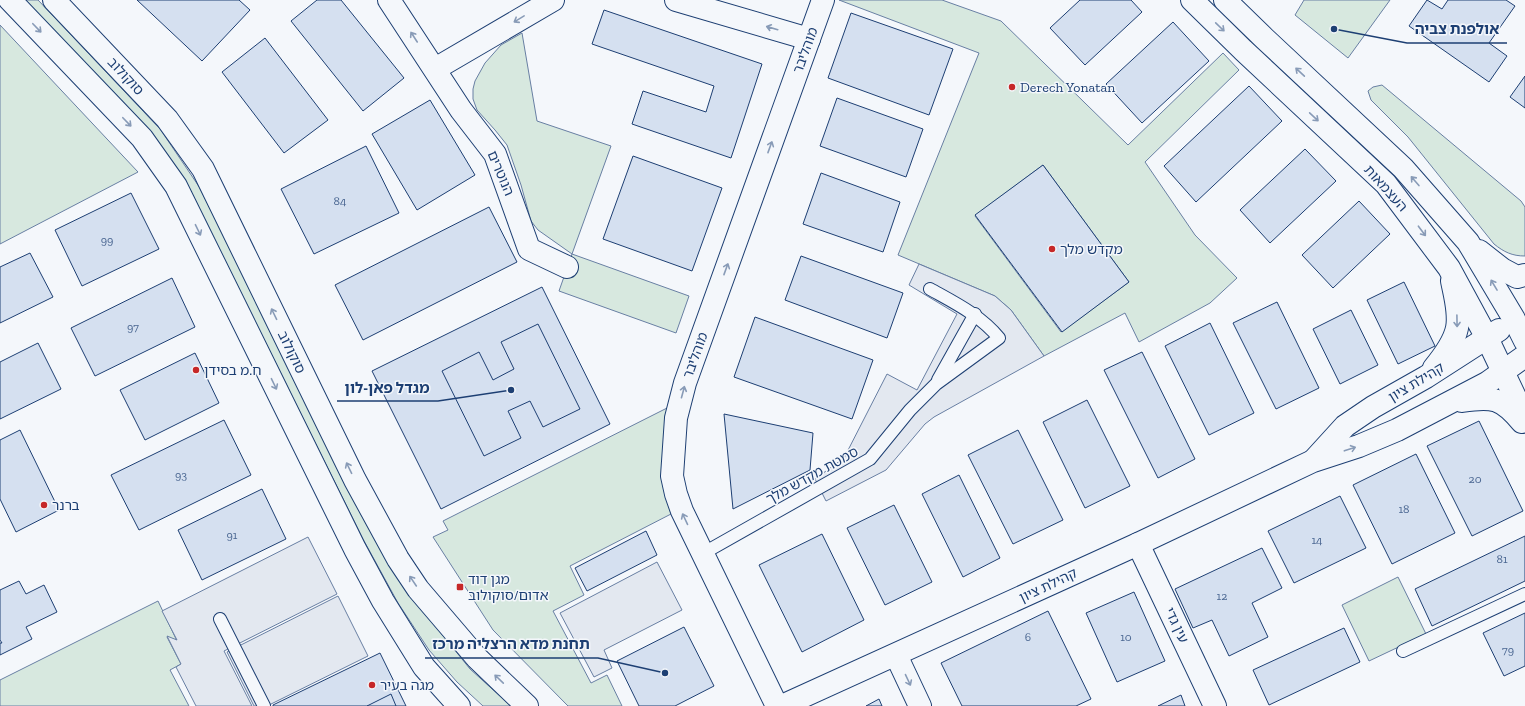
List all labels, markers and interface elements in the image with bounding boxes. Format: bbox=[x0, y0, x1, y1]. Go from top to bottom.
one-way arrow bbox=[513, 16, 525, 24]
callout: אולפנת צביה bbox=[1407, 16, 1507, 43]
text: אולפנת צביה bbox=[1415, 20, 1499, 38]
one-way arrow bbox=[1215, 22, 1225, 32]
one-way arrow bbox=[32, 23, 41, 33]
one-way arrow bbox=[765, 24, 778, 31]
street label: מוהליבר bbox=[789, 25, 822, 76]
one-way arrow bbox=[410, 32, 418, 43]
street label: סוקולוב bbox=[104, 54, 147, 99]
one-way arrow bbox=[1295, 68, 1305, 77]
place label: Derech Yonatan bbox=[1020, 79, 1115, 96]
marker: Derech Yonatan bbox=[1007, 82, 1017, 92]
one-way arrow bbox=[1309, 112, 1319, 121]
one-way arrow bbox=[122, 117, 131, 127]
one-way arrow bbox=[767, 141, 774, 154]
street label: הנוטרים bbox=[483, 148, 518, 198]
street label: העצמאות bbox=[1360, 162, 1411, 215]
one-way arrow bbox=[1410, 176, 1419, 187]
house number: 84 bbox=[334, 194, 347, 208]
one-way arrow bbox=[195, 224, 202, 236]
one-way arrow bbox=[1418, 226, 1426, 237]
house number: 99 bbox=[101, 233, 113, 247]
place label: מקדש מלך bbox=[1060, 241, 1123, 258]
marker: מקדש מלך bbox=[1047, 244, 1057, 254]
one-way arrow bbox=[723, 263, 730, 276]
one-way arrow bbox=[1490, 280, 1498, 291]
one-way arrow bbox=[269, 308, 277, 320]
one-way arrow bbox=[1453, 314, 1460, 327]
house number: 97 bbox=[127, 320, 139, 334]
street label: סוקולוב bbox=[274, 328, 309, 376]
street label: מוהליבר bbox=[679, 330, 712, 381]
street label: קהילת ציון bbox=[1385, 359, 1447, 406]
place label: ח.מ בסידן bbox=[204, 362, 262, 379]
marker: ח.מ בסידן bbox=[191, 365, 201, 375]
callout: מגדל פאן-לון bbox=[337, 374, 438, 401]
one-way arrow bbox=[271, 378, 278, 390]
text: מגדל פאן-לון bbox=[345, 379, 430, 397]
one-way arrow bbox=[680, 386, 687, 399]
street label: סמטת מקדש מלך bbox=[763, 443, 861, 508]
one-way arrow bbox=[1343, 445, 1356, 452]
one-way arrow bbox=[345, 462, 352, 474]
house number: 93 bbox=[175, 468, 187, 482]
house number: 20 bbox=[1468, 472, 1482, 486]
place label: ברנר bbox=[52, 497, 80, 514]
marker: ברנר bbox=[39, 500, 49, 510]
house number: 18 bbox=[1398, 502, 1410, 516]
one-way arrow bbox=[681, 513, 688, 525]
house number: 91 bbox=[227, 528, 238, 542]
house number: 14 bbox=[1311, 533, 1323, 547]
house number: 81 bbox=[1496, 552, 1508, 566]
street label: קהילת ציון bbox=[1016, 565, 1080, 606]
place label: מגן דוד אדום/סוקולוב bbox=[468, 571, 549, 604]
one-way arrow bbox=[409, 576, 417, 587]
marker: מגן דוד אדום/סוקולוב bbox=[455, 582, 465, 592]
house number: 12 bbox=[1217, 589, 1227, 603]
street label: עין גדי bbox=[1161, 605, 1192, 646]
house number: 6 bbox=[1025, 630, 1031, 644]
house number: 10 bbox=[1120, 630, 1132, 644]
callout: תחנת מדא הרצליה מרכז bbox=[425, 631, 598, 658]
text: תחנת מדא הרצליה מרכז bbox=[432, 635, 590, 653]
house number: 79 bbox=[1502, 643, 1514, 657]
one-way arrow bbox=[494, 674, 504, 684]
one-way arrow bbox=[905, 674, 912, 686]
place label: מגה בעיר bbox=[380, 677, 434, 694]
marker: מגה בעיר bbox=[367, 680, 377, 690]

